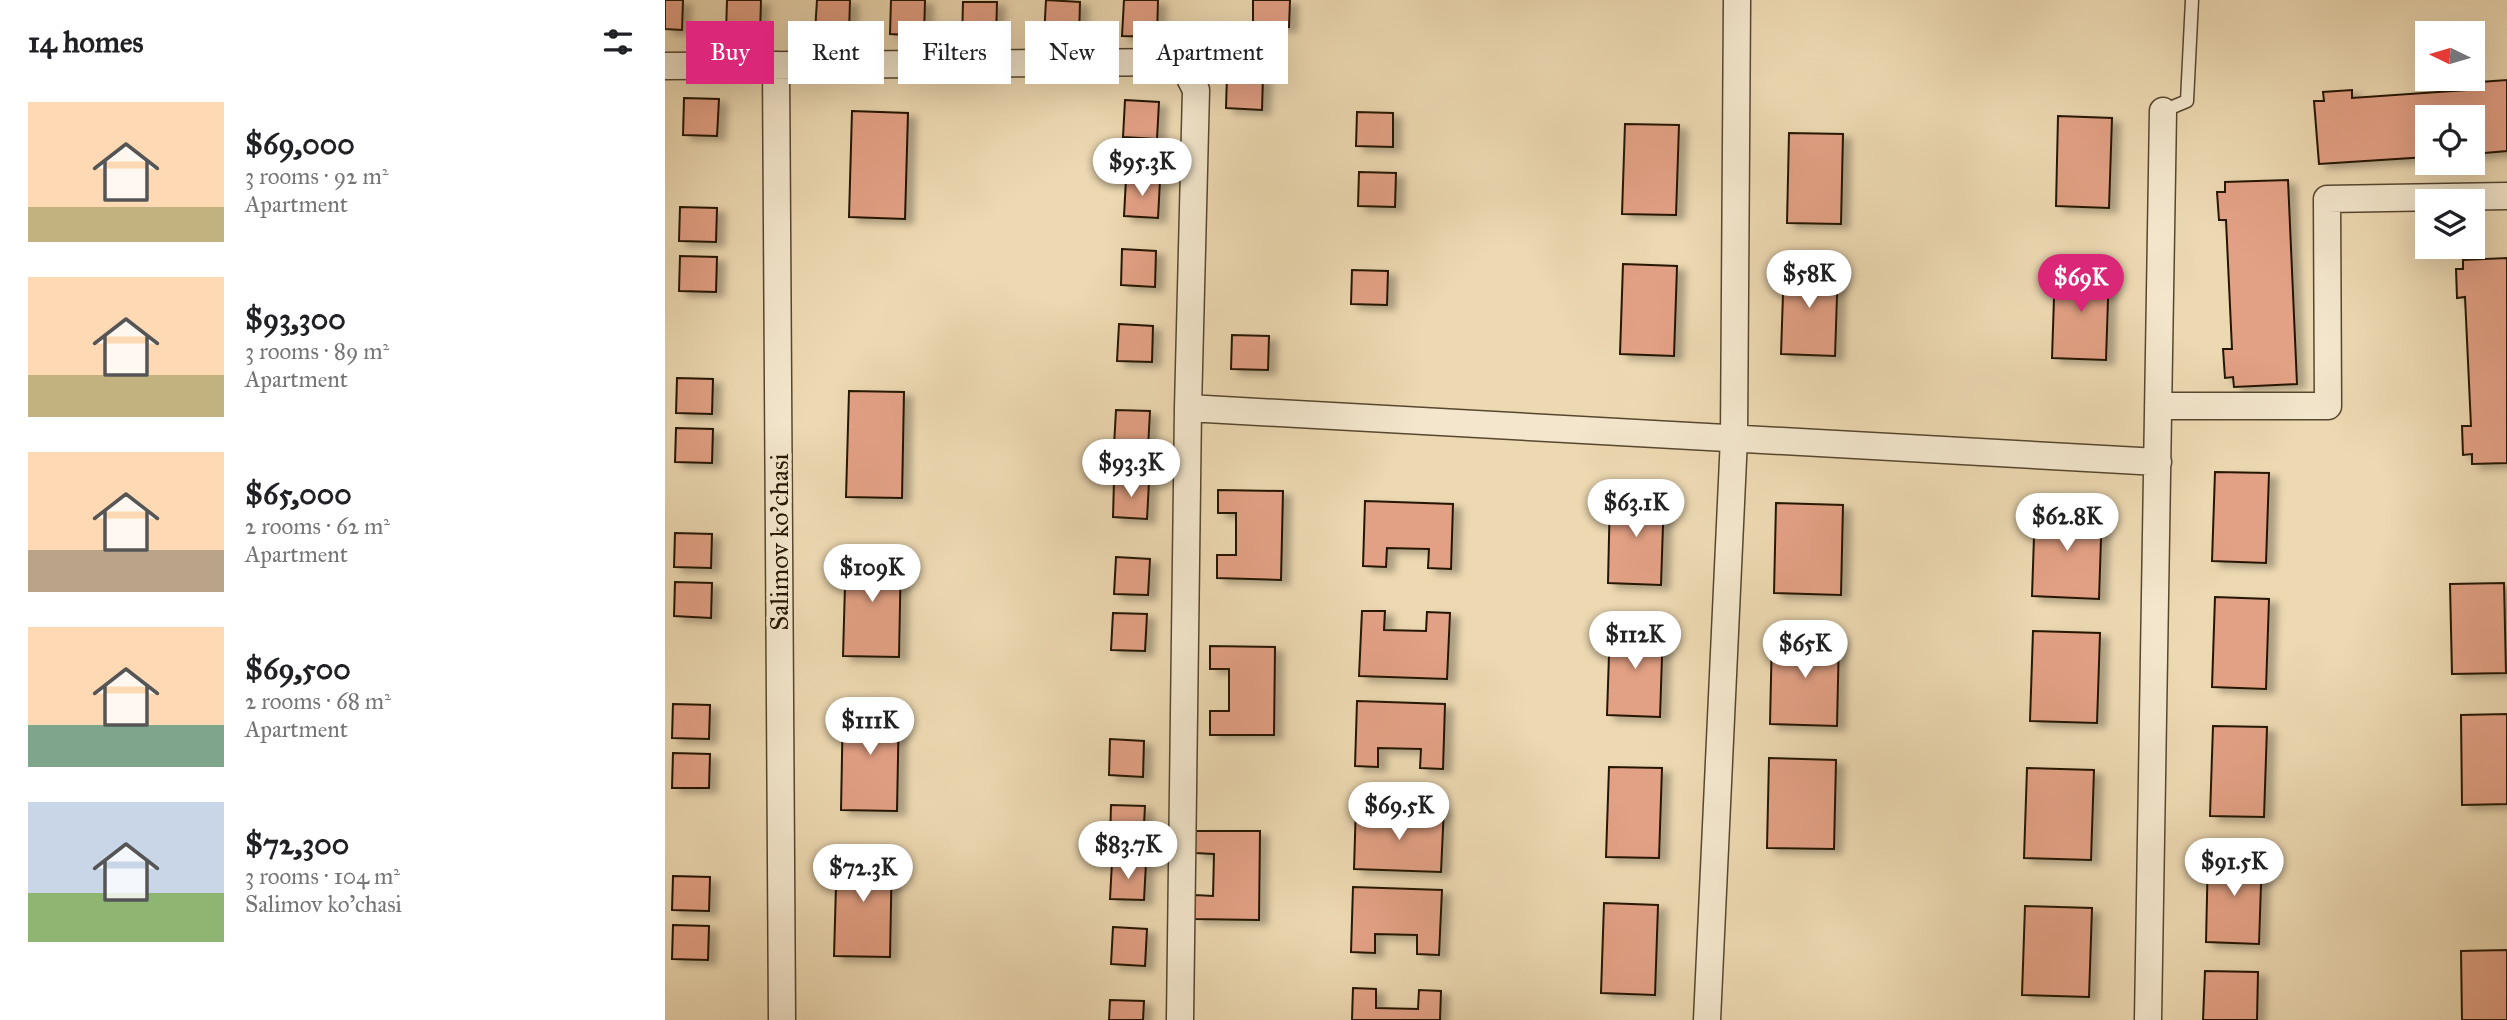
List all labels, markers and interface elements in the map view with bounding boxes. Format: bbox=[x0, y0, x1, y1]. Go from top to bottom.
chip: Buy bbox=[686, 21, 774, 84]
chip: Rent bbox=[788, 21, 884, 84]
chip: Filters bbox=[898, 21, 1011, 84]
chip: New bbox=[1025, 21, 1119, 84]
chip: Apartment bbox=[1133, 21, 1288, 84]
north arrow bbox=[2415, 21, 2485, 91]
map controls bbox=[2415, 21, 2485, 259]
icon: filters bbox=[599, 23, 637, 61]
text: 14 homes bbox=[28, 24, 143, 60]
button: locate bbox=[2415, 105, 2485, 175]
text: $69,000 bbox=[245, 126, 355, 162]
icon: home bbox=[84, 130, 168, 214]
pin: $95.3K bbox=[1085, 138, 1199, 198]
text: $95.3K bbox=[1109, 147, 1175, 175]
text: 3 rooms · 92 m² bbox=[245, 162, 388, 190]
button: layers bbox=[2415, 189, 2485, 259]
text: Apartment bbox=[245, 190, 348, 218]
pin: $58K bbox=[1768, 250, 1850, 310]
pin: $69K bbox=[2040, 254, 2122, 314]
text: $58K bbox=[1782, 259, 1836, 287]
text: $69K bbox=[2054, 263, 2108, 291]
text: $93,300 bbox=[245, 301, 346, 337]
icon: home bbox=[84, 305, 168, 389]
text: 3 rooms · 89 m² bbox=[245, 337, 389, 365]
text: Apartment bbox=[245, 365, 348, 393]
pin: $93.3K bbox=[1074, 440, 1188, 499]
text: $93.3K bbox=[1098, 448, 1164, 476]
street label: Salimov ko'chasi bbox=[763, 453, 795, 631]
text: $65,000 bbox=[245, 476, 352, 512]
icon: home bbox=[84, 480, 168, 564]
pin: $63.1K bbox=[1579, 480, 1693, 539]
text: $63.1K bbox=[1604, 488, 1668, 516]
pin: $62.8K bbox=[2010, 494, 2124, 553]
text: $62.8K bbox=[2032, 502, 2102, 530]
text: 2 rooms · 62 m² bbox=[245, 512, 390, 540]
text: Apartment bbox=[245, 540, 348, 568]
pin: $109K bbox=[823, 544, 921, 604]
text: $109K bbox=[840, 553, 904, 581]
pin: $112K bbox=[1586, 612, 1684, 671]
text: $112K bbox=[1605, 620, 1665, 648]
pin: $65K bbox=[1764, 620, 1846, 680]
text: $65K bbox=[1779, 629, 1831, 657]
text: $69,500 bbox=[245, 651, 351, 687]
icon: home bbox=[84, 655, 168, 739]
text: 2 rooms · 68 m² bbox=[245, 687, 391, 715]
pin: $111K bbox=[821, 698, 919, 757]
text: $111K bbox=[841, 706, 899, 734]
text: Apartment bbox=[245, 715, 348, 743]
pin: $69.5K bbox=[1342, 782, 1456, 842]
text: $69.5K bbox=[1364, 791, 1434, 819]
pin: $83.7K bbox=[1071, 822, 1185, 881]
text: $72,300 bbox=[245, 826, 349, 862]
icon: home bbox=[84, 830, 168, 914]
text: $83.7K bbox=[1094, 830, 1162, 858]
pin: $91.5K bbox=[2177, 838, 2291, 898]
pin: $72.3K bbox=[806, 844, 920, 904]
text: $91.5K bbox=[2201, 847, 2267, 875]
text: $72.3K bbox=[829, 853, 897, 881]
text: 3 rooms · 104 m² bbox=[245, 862, 400, 890]
text: Salimov ko'chasi bbox=[245, 890, 402, 918]

